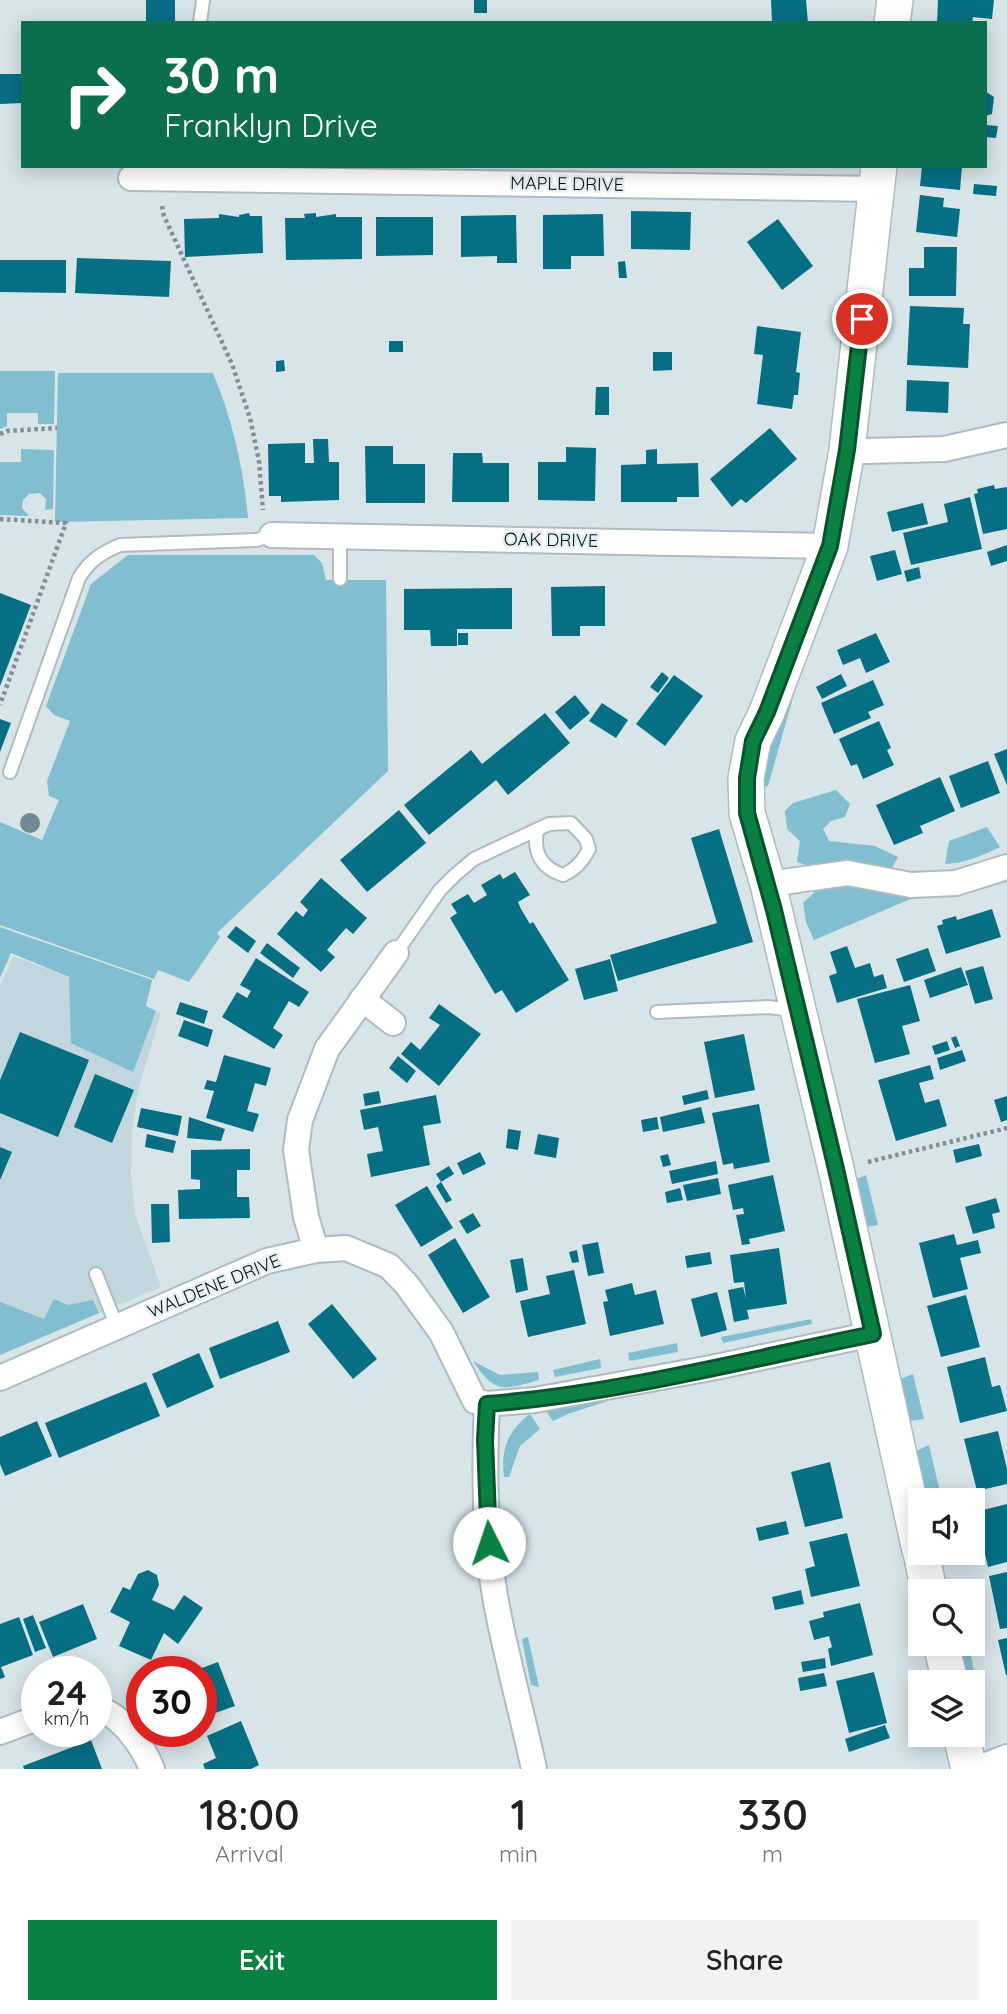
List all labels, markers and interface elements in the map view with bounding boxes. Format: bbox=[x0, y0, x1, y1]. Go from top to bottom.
text: 30 m bbox=[164, 44, 279, 105]
icon: right bbox=[49, 49, 140, 140]
text: Franklyn Drive bbox=[164, 105, 378, 145]
street label: MAPLE DRIVE bbox=[510, 171, 624, 196]
pin bbox=[832, 289, 892, 349]
icon: arrive bbox=[843, 300, 881, 338]
street label: OAK DRIVE bbox=[504, 527, 598, 552]
street label: WALDENE DRIVE bbox=[144, 1248, 284, 1323]
map controls bbox=[908, 1488, 985, 1747]
button: sound bbox=[908, 1488, 985, 1565]
position arrow bbox=[452, 1506, 526, 1580]
button: search bbox=[908, 1579, 985, 1656]
speed limit sign: 30 bbox=[126, 1656, 217, 1747]
text: 24 bbox=[46, 1670, 87, 1714]
button: layers bbox=[908, 1670, 985, 1747]
text: km/h bbox=[44, 1707, 89, 1730]
text: 18:00 bbox=[199, 1788, 300, 1841]
text: 1 bbox=[510, 1788, 527, 1841]
text: 330 bbox=[737, 1788, 808, 1841]
text: Arrival bbox=[215, 1839, 284, 1868]
text: min bbox=[499, 1839, 538, 1868]
text: m bbox=[762, 1839, 783, 1868]
button: Exit bbox=[28, 1920, 497, 2000]
button: Share bbox=[511, 1920, 979, 2000]

